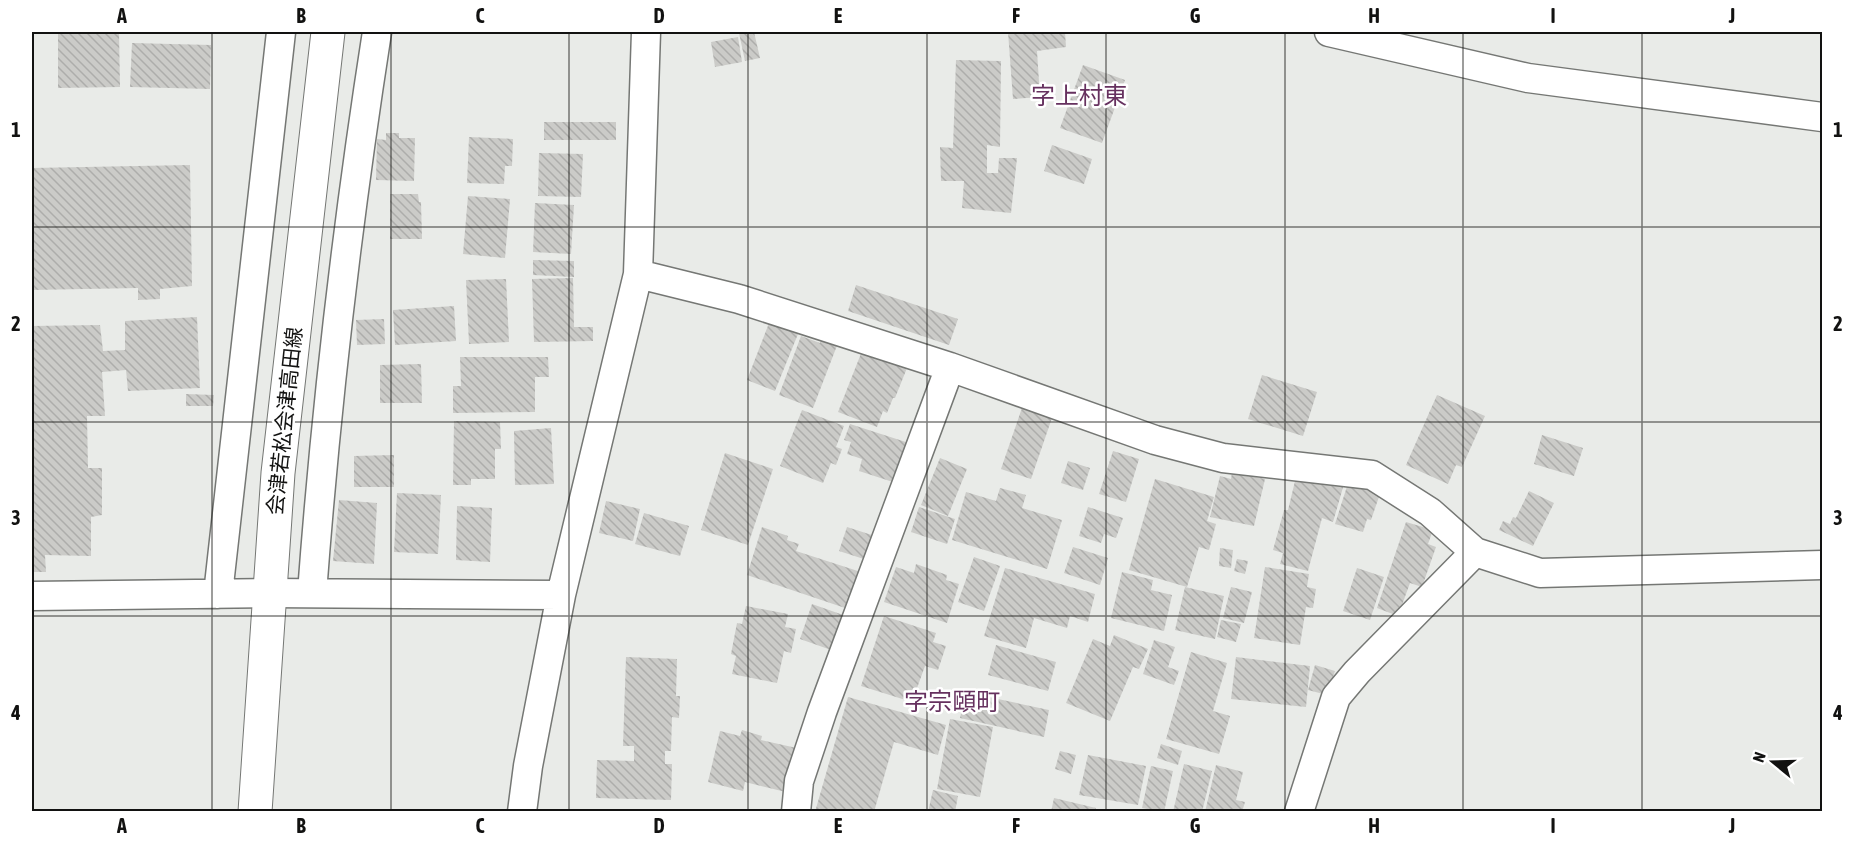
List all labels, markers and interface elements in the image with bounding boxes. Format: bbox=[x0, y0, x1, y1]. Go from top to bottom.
text: A bbox=[116, 4, 127, 27]
text: B bbox=[296, 4, 306, 27]
text: C bbox=[476, 4, 485, 27]
text: D bbox=[653, 4, 665, 27]
text: E bbox=[834, 4, 843, 27]
text: F bbox=[1012, 4, 1020, 27]
text: G bbox=[1190, 4, 1201, 27]
text: H bbox=[1368, 4, 1380, 27]
text: I bbox=[1550, 4, 1556, 27]
text: J bbox=[1728, 4, 1735, 27]
district label: 字上村東 bbox=[1031, 82, 1127, 109]
text: 1 bbox=[11, 118, 21, 141]
text: 1 bbox=[1833, 118, 1843, 141]
text: 2 bbox=[11, 312, 21, 335]
text: 2 bbox=[1833, 312, 1843, 335]
street label: 会津若松会津高田線 bbox=[262, 326, 306, 516]
text: 3 bbox=[11, 506, 21, 529]
text: 3 bbox=[1833, 506, 1843, 529]
district label: 字宗頤町 bbox=[904, 688, 1000, 715]
text: 4 bbox=[10, 701, 21, 724]
text: 4 bbox=[1832, 701, 1843, 724]
north arrow bbox=[1743, 732, 1803, 792]
text: N bbox=[1749, 750, 1769, 765]
text: A bbox=[116, 814, 127, 837]
text: B bbox=[296, 814, 306, 837]
text: C bbox=[476, 814, 485, 837]
text: D bbox=[653, 814, 665, 837]
text: E bbox=[834, 814, 843, 837]
text: F bbox=[1012, 814, 1020, 837]
text: G bbox=[1190, 814, 1201, 837]
text: H bbox=[1368, 814, 1380, 837]
text: I bbox=[1550, 814, 1556, 837]
text: J bbox=[1728, 814, 1735, 837]

